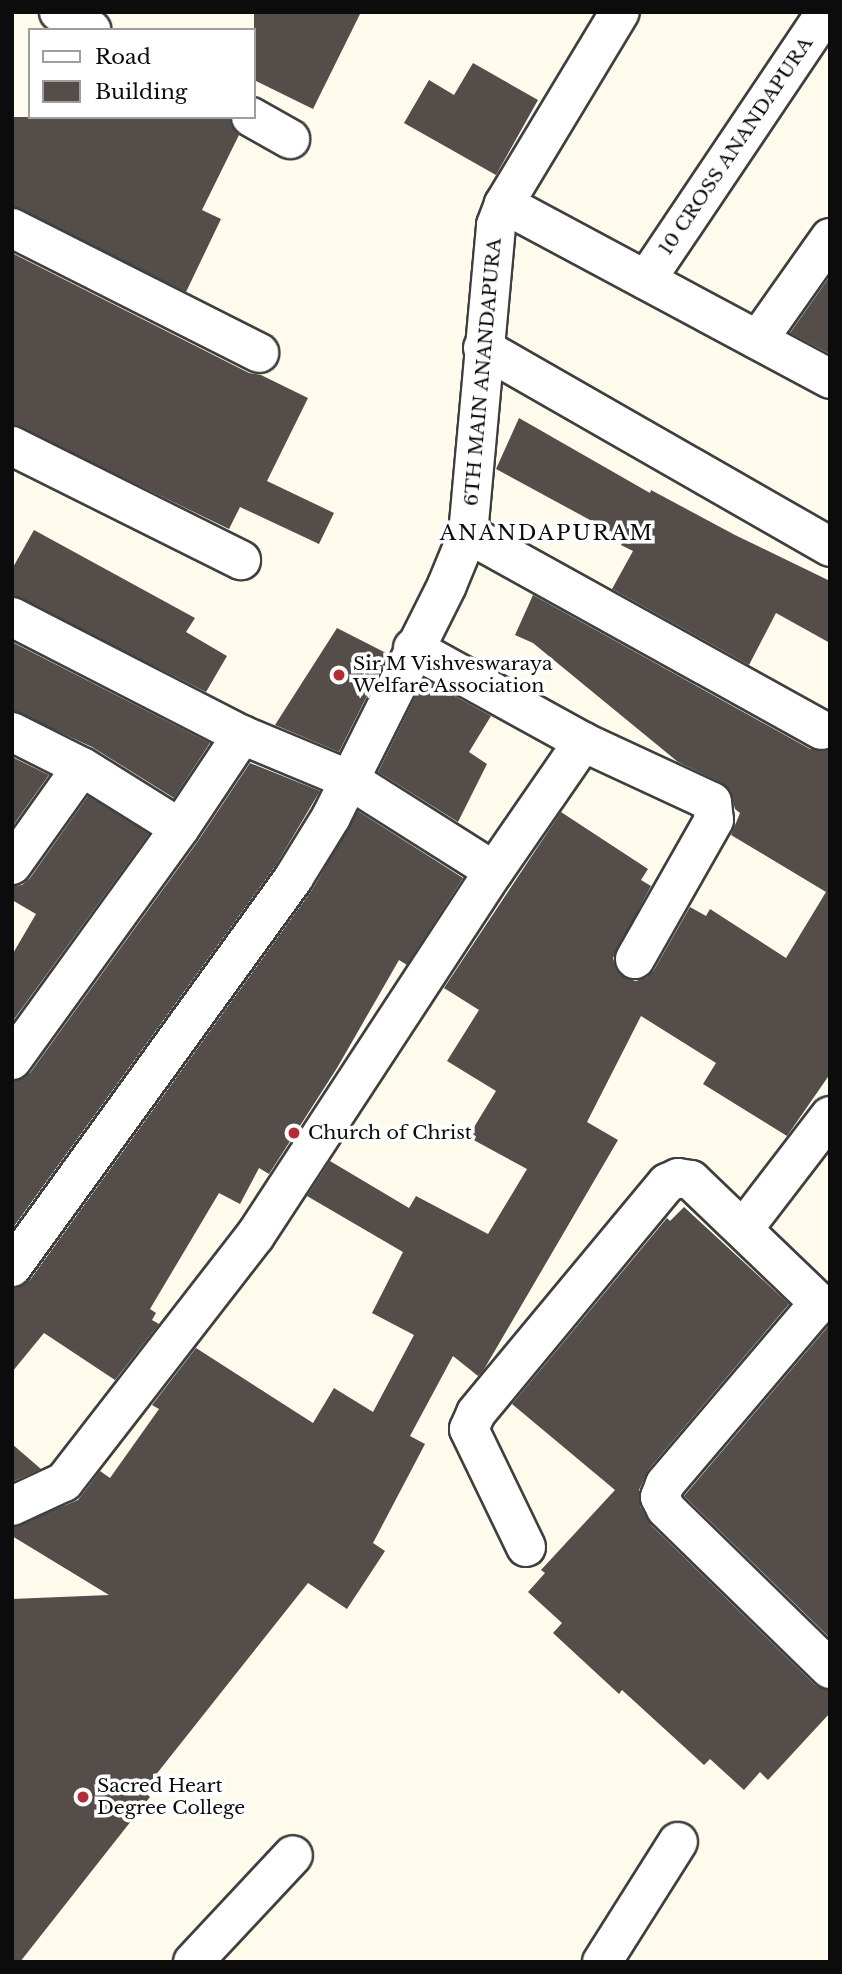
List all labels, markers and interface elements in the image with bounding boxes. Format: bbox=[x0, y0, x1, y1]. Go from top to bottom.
legend bbox=[28, 28, 256, 119]
street label: 10 CROSS ANANDAPURA bbox=[654, 32, 818, 260]
text: Road bbox=[95, 44, 151, 70]
text: Building bbox=[95, 79, 187, 105]
street label: 6TH MAIN ANANDAPURA bbox=[460, 237, 506, 507]
district label: ANANDAPURAM bbox=[441, 520, 653, 546]
place label: Sir M Vishveswaraya Welfare Association bbox=[353, 653, 554, 697]
marker: Sir M Vishveswaraya Welfare Association bbox=[331, 667, 347, 683]
place label: Church of Christ bbox=[308, 1122, 472, 1144]
marker: Church of Christ bbox=[286, 1125, 302, 1141]
place label: Sacred Heart Degree College bbox=[97, 1775, 245, 1819]
marker: Sacred Heart Degree College bbox=[75, 1789, 91, 1805]

